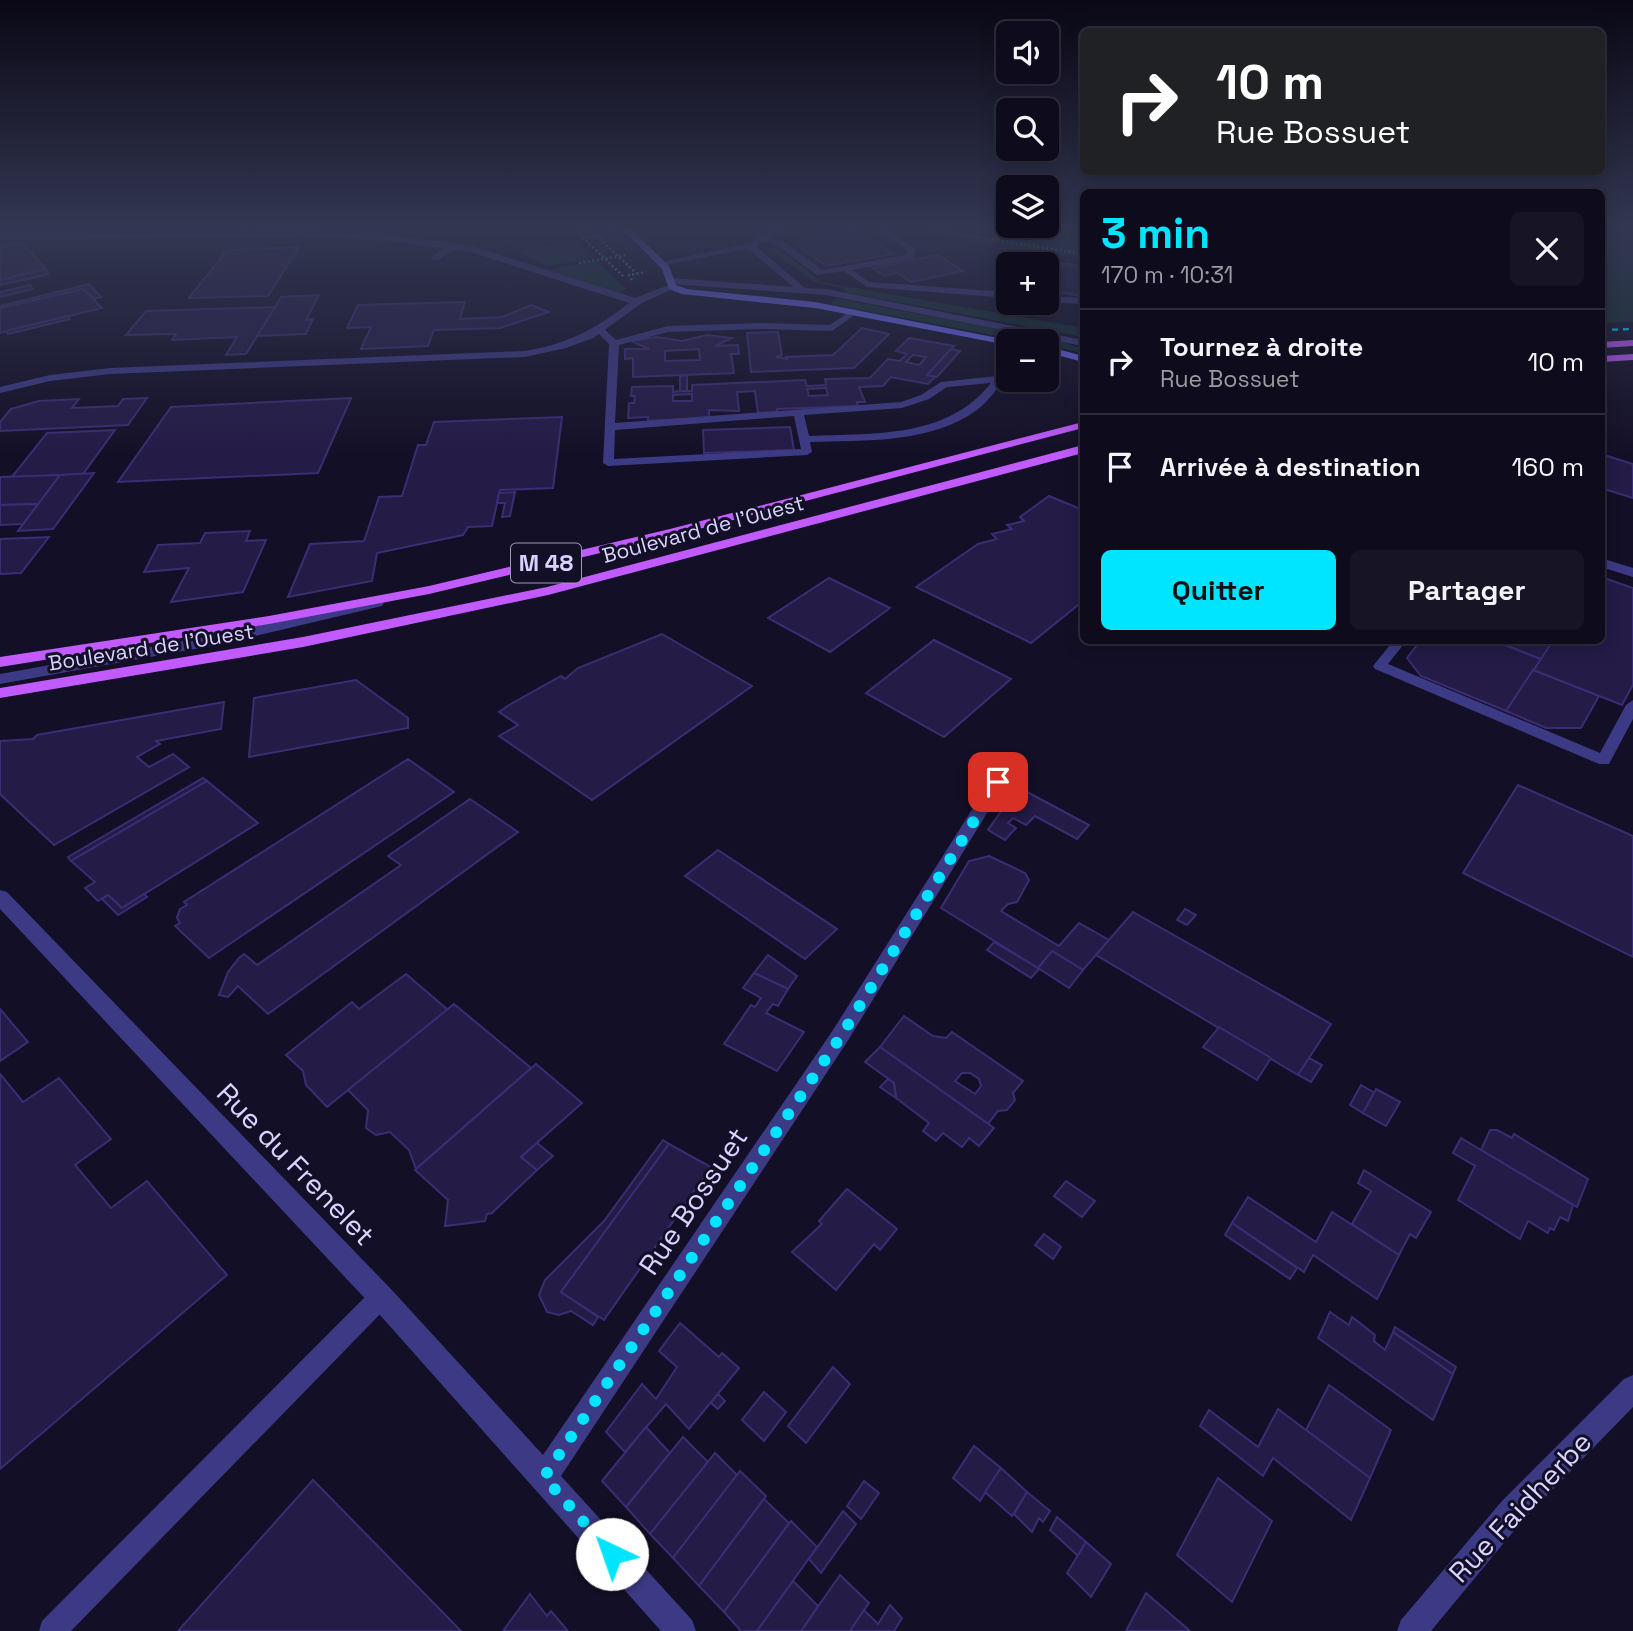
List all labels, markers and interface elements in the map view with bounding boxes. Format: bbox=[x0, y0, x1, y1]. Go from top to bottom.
map controls bbox=[996, 21, 1059, 392]
button: sound bbox=[996, 21, 1059, 84]
text: 10 m bbox=[1216, 51, 1324, 113]
icon: right bbox=[1101, 56, 1192, 147]
button: search bbox=[996, 98, 1059, 161]
text: Rue Bossuet bbox=[1216, 112, 1410, 152]
button: layers bbox=[996, 175, 1059, 238]
text: 3 min bbox=[1101, 207, 1210, 260]
button: close bbox=[1510, 212, 1584, 286]
button: + bbox=[996, 252, 1059, 315]
text: 170 m · 10:31 bbox=[1101, 260, 1233, 290]
button: − bbox=[996, 329, 1059, 392]
text: Tournez à droite bbox=[1160, 330, 1363, 364]
icon: right bbox=[1101, 343, 1139, 381]
text: 10 m bbox=[1527, 345, 1584, 379]
text: Rue Bossuet bbox=[1160, 364, 1300, 394]
icon: arrive bbox=[1101, 448, 1139, 486]
text: Arrivée à destination bbox=[1160, 450, 1421, 484]
text: 160 m bbox=[1512, 450, 1584, 484]
street label: Boulevard de l'Ouest bbox=[599, 489, 807, 569]
road number: M 48 bbox=[511, 544, 581, 582]
button: Quitter bbox=[1101, 550, 1336, 630]
button: Partager bbox=[1350, 550, 1584, 630]
street label: Boulevard de l'Ouest bbox=[46, 617, 256, 677]
pin bbox=[968, 752, 1028, 812]
icon: arrive bbox=[979, 763, 1017, 801]
street label: Rue du Frenelet bbox=[209, 1075, 383, 1253]
street label: Rue Bossuet bbox=[631, 1120, 755, 1282]
street label: Rue Faidherbe bbox=[1441, 1424, 1599, 1590]
position arrow bbox=[575, 1517, 649, 1591]

